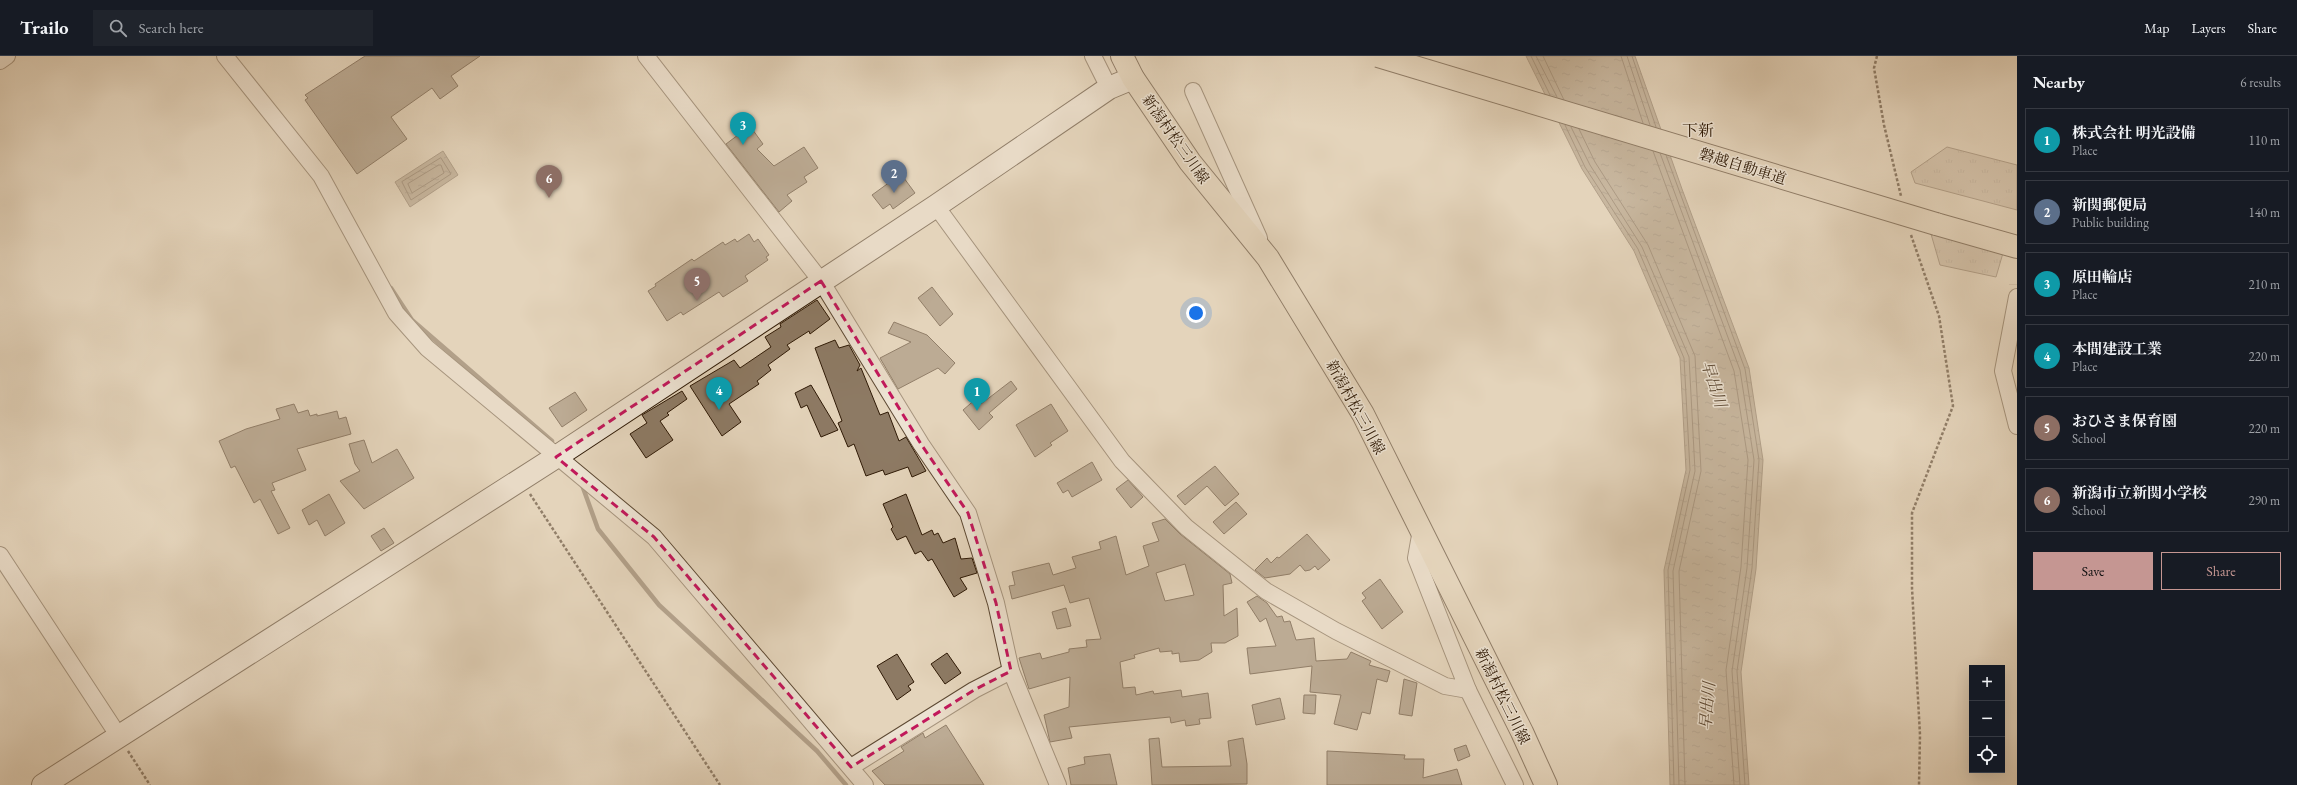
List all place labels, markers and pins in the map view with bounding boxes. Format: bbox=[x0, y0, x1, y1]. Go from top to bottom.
pin: 3 bbox=[730, 112, 756, 145]
pin: 2 bbox=[881, 160, 907, 193]
pin: 6 bbox=[536, 165, 562, 198]
pin: 5 bbox=[684, 268, 710, 301]
pin: 4 bbox=[706, 377, 732, 410]
pin: 1 bbox=[964, 378, 990, 411]

